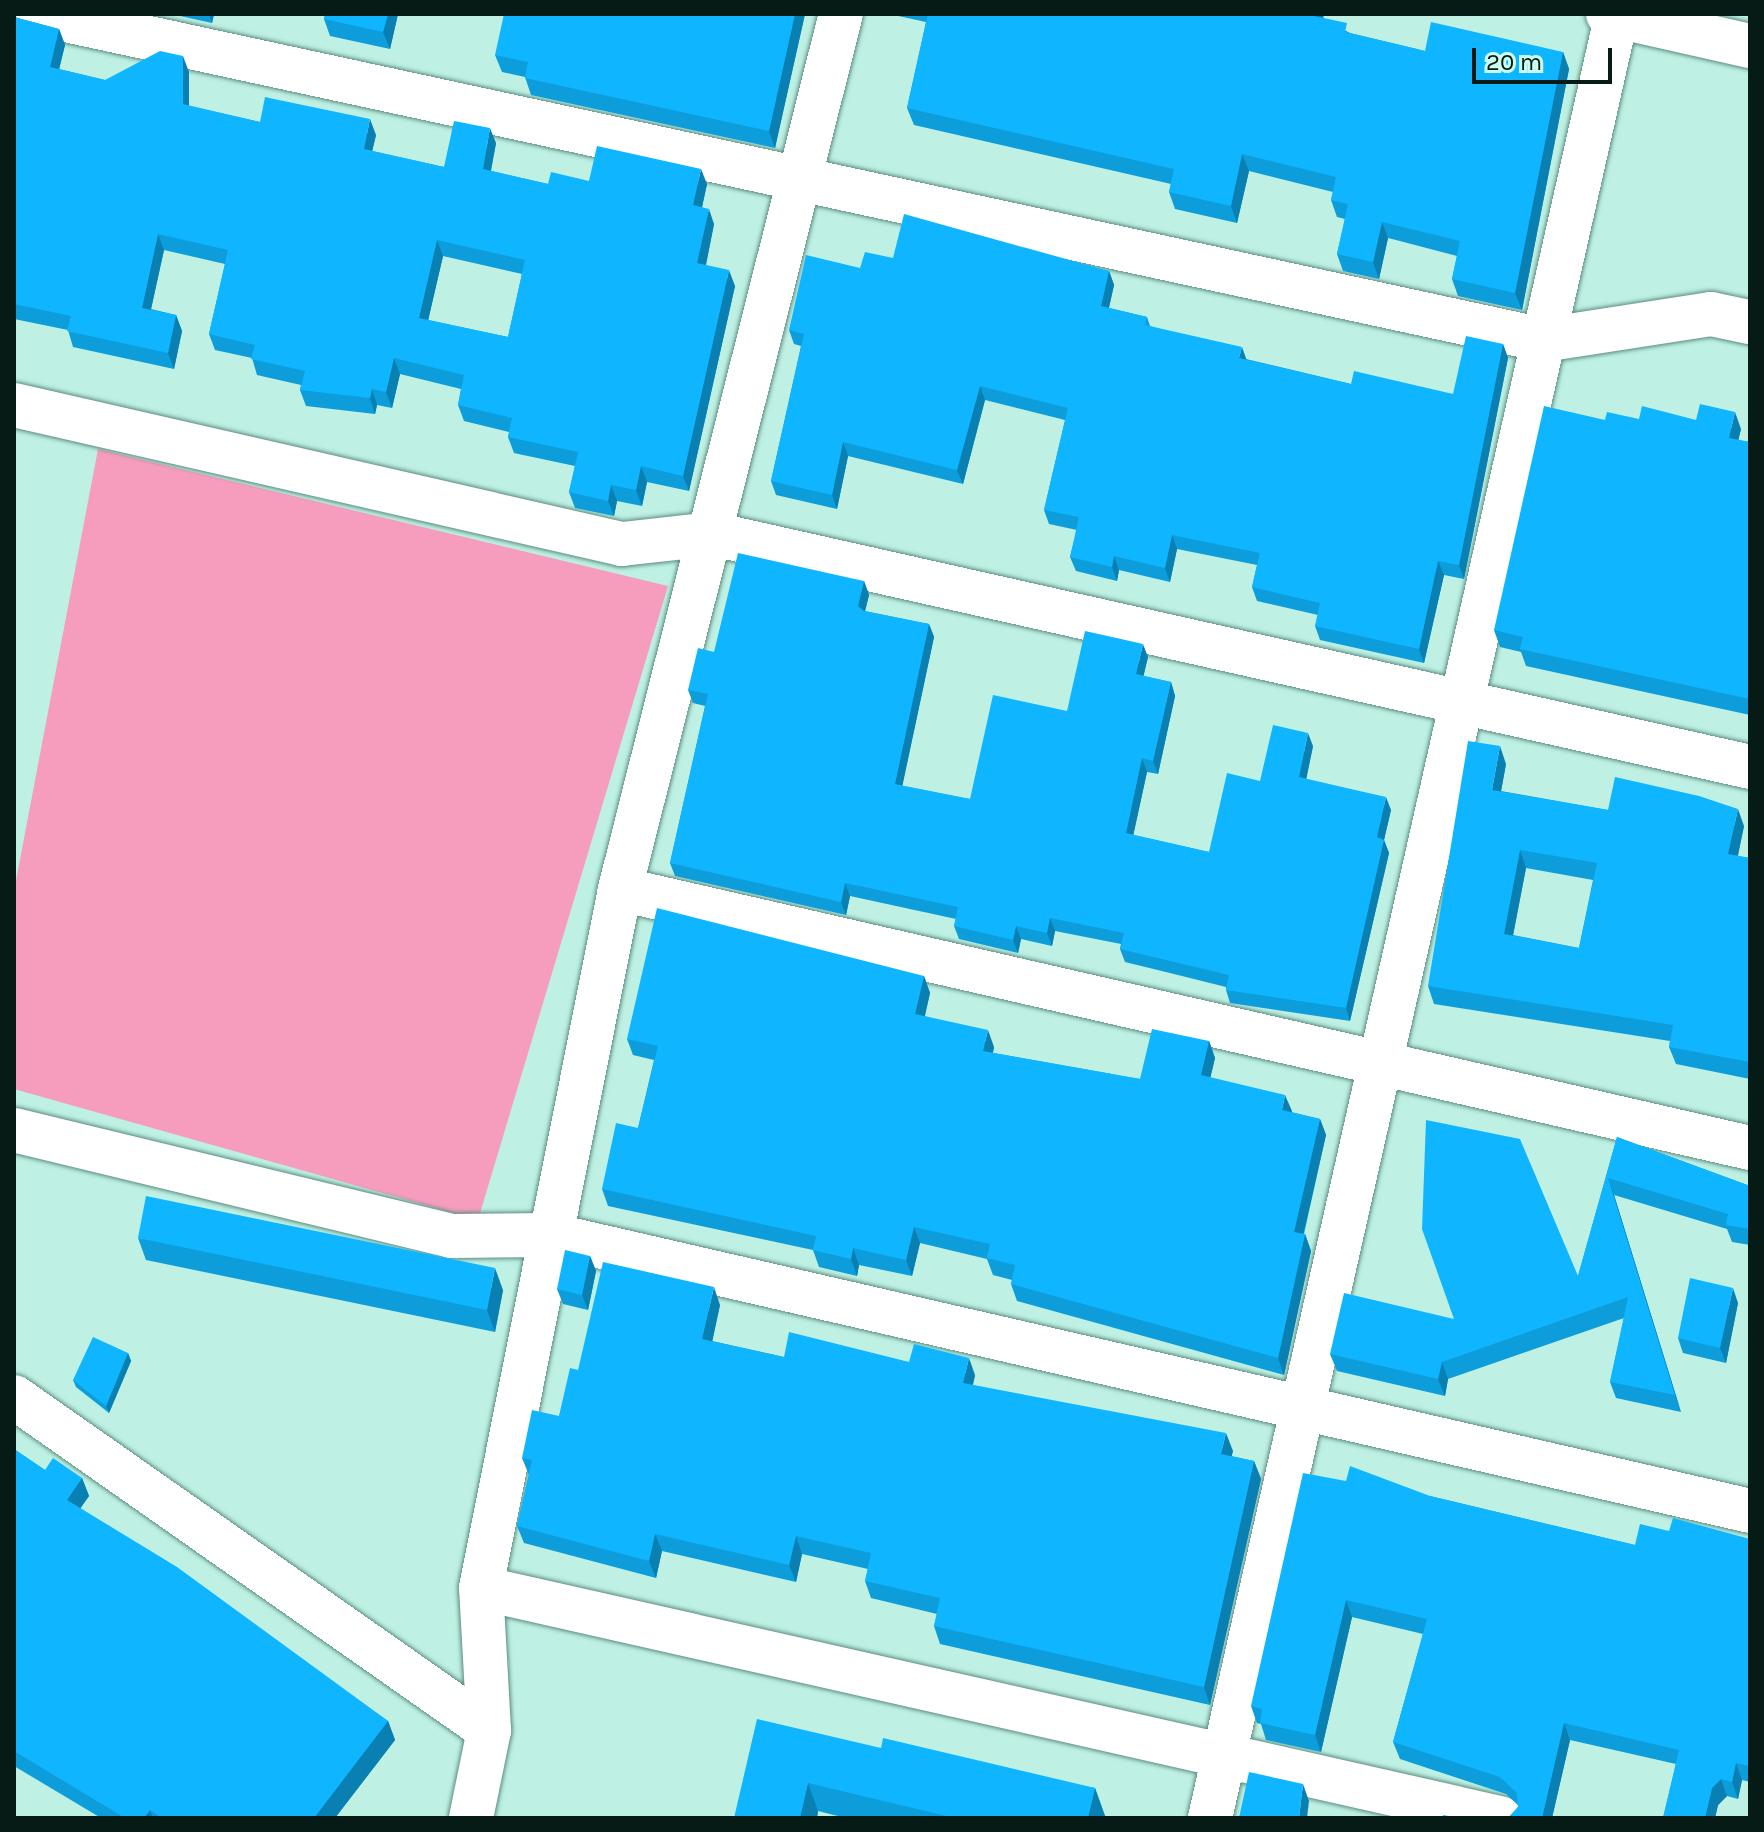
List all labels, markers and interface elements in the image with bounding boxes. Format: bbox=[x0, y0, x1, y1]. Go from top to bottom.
scale bar bbox=[1476, 32, 1616, 82]
text: 20 m bbox=[1486, 48, 1542, 76]

